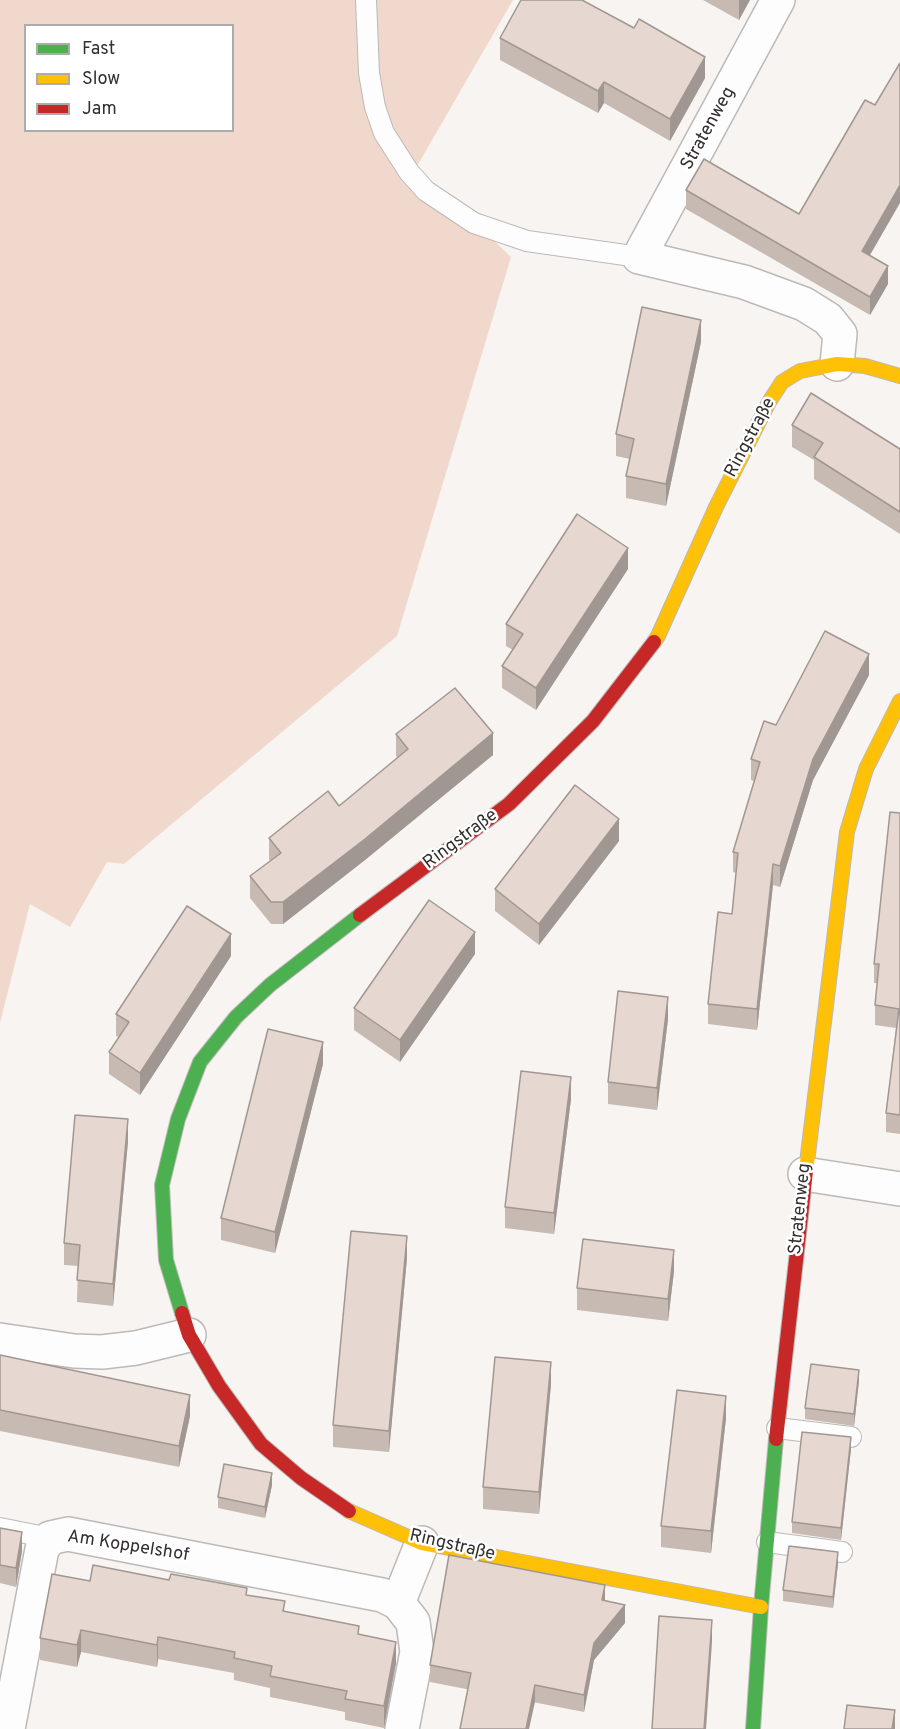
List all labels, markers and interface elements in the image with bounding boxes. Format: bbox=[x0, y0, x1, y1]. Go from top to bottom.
legend bbox=[24, 24, 234, 132]
text: Fast bbox=[82, 38, 115, 61]
text: Slow bbox=[82, 68, 120, 91]
street label: Stratenweg bbox=[677, 84, 741, 174]
text: Jam bbox=[82, 98, 117, 121]
street label: Ringstraße bbox=[721, 394, 781, 482]
street label: Ringstraße bbox=[420, 805, 502, 875]
street label: Stratenweg bbox=[785, 1162, 817, 1256]
street label: Ringstraße bbox=[407, 1526, 497, 1566]
street label: Am Koppelshof bbox=[66, 1527, 190, 1567]

